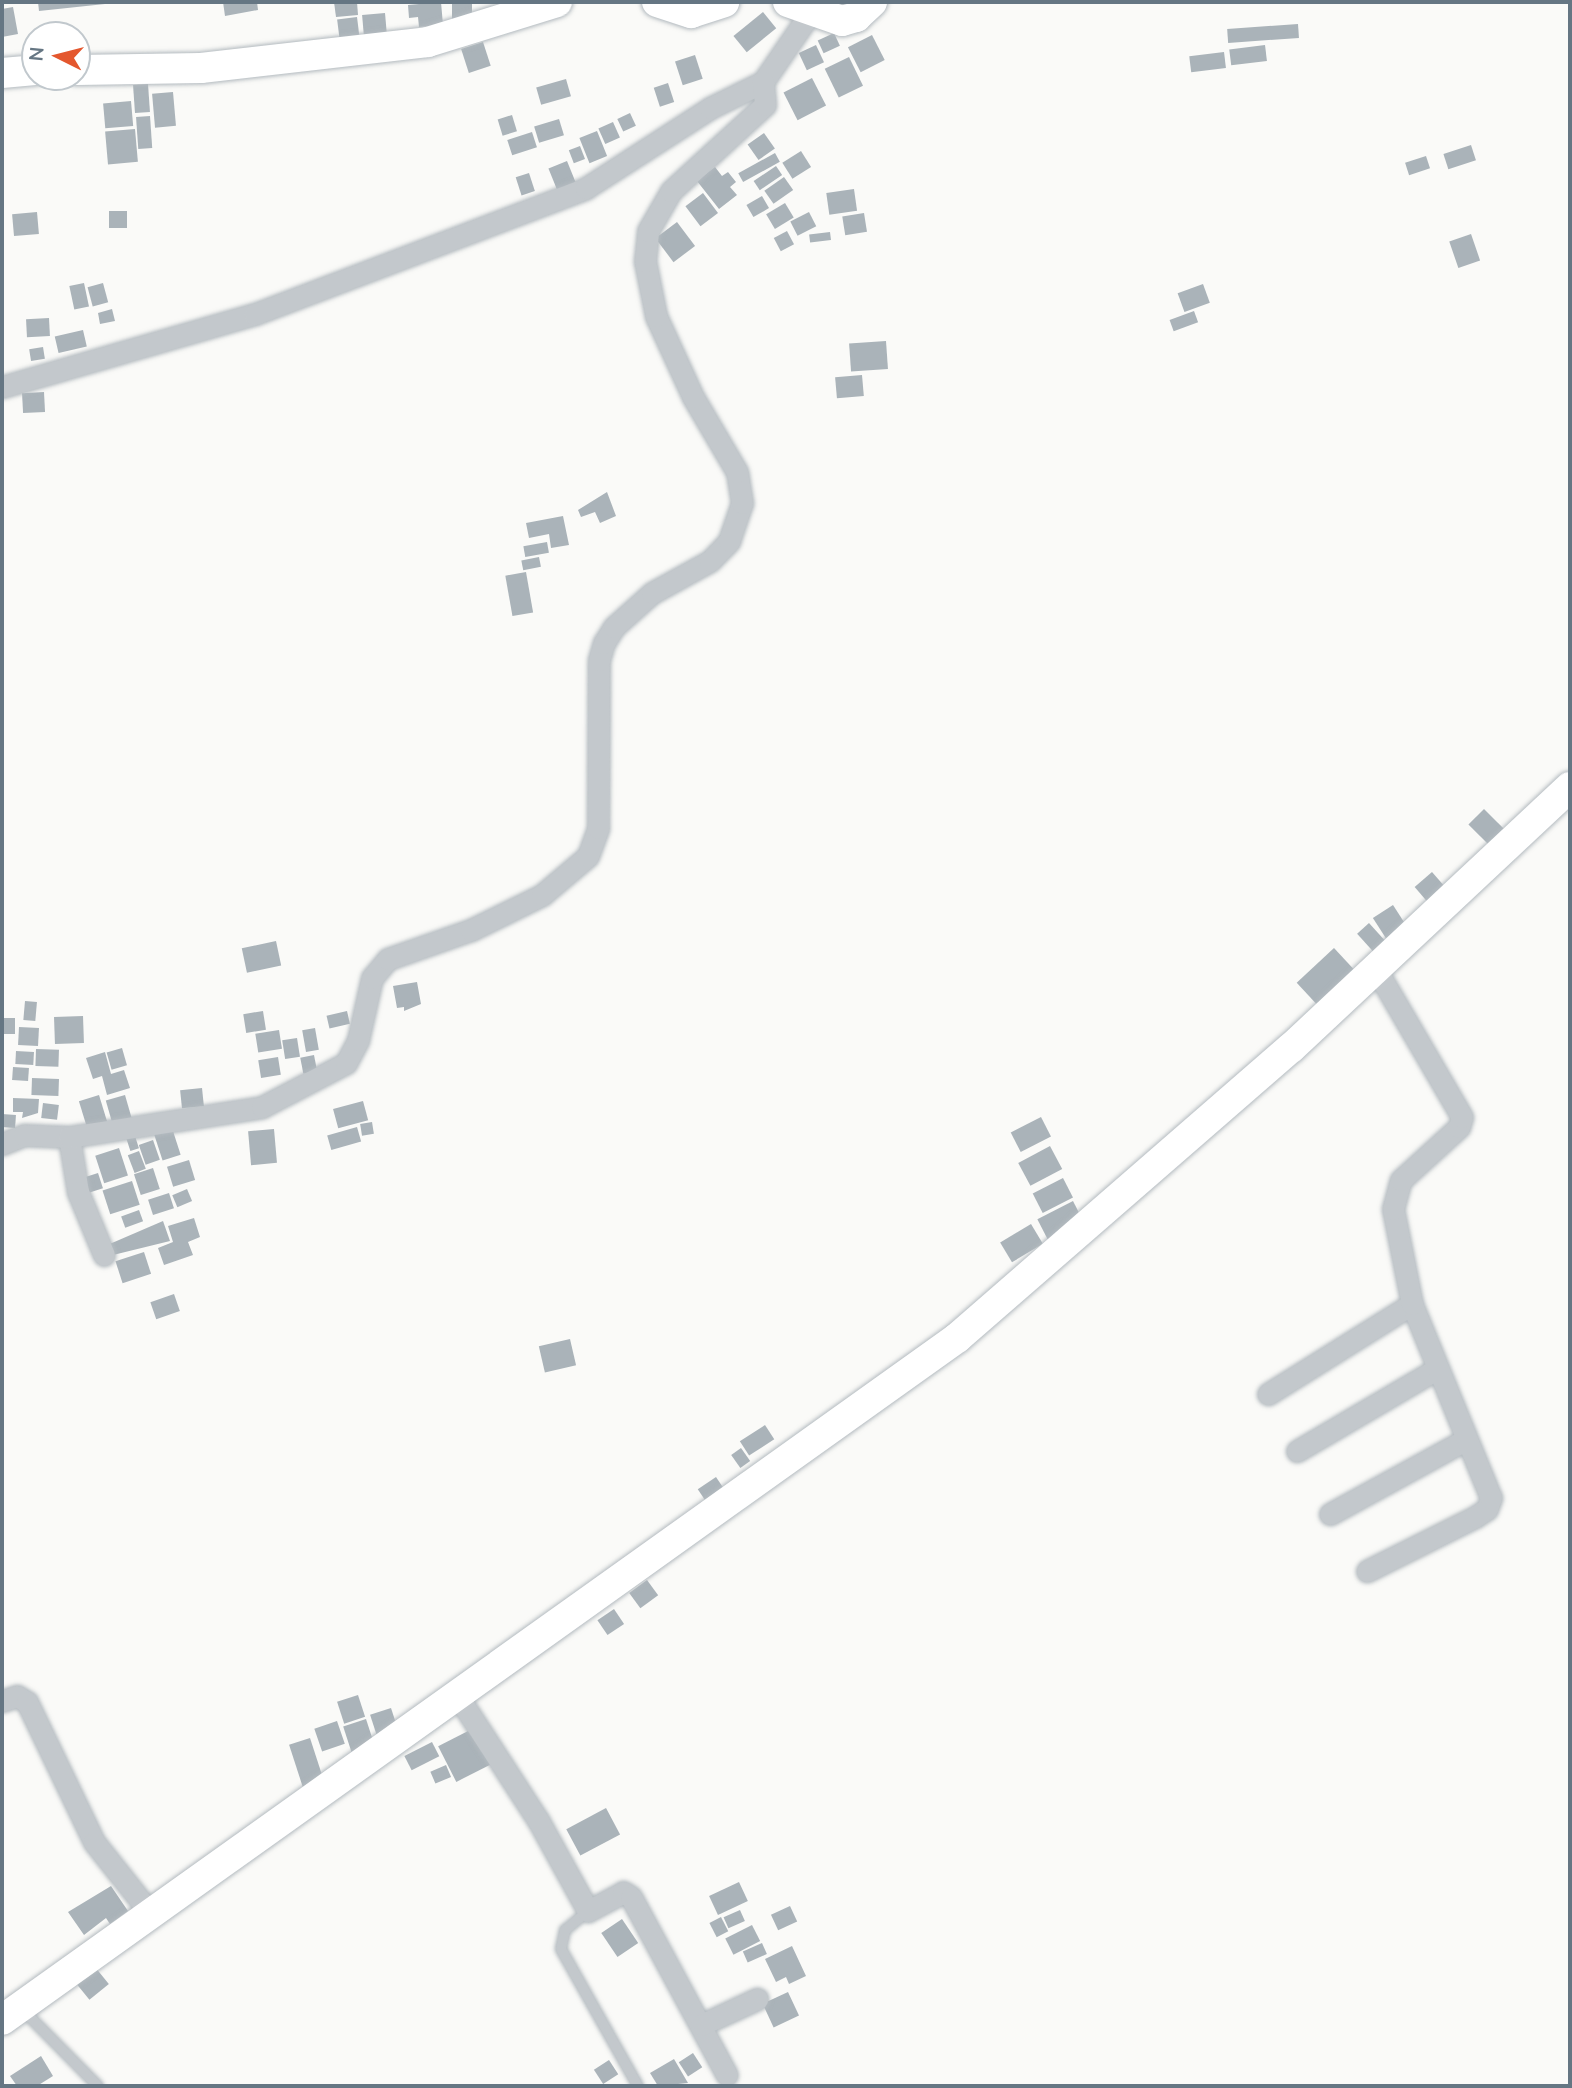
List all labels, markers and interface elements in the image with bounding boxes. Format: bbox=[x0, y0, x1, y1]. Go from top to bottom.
north arrow bbox=[21, 21, 91, 91]
text: N bbox=[23, 46, 51, 62]

